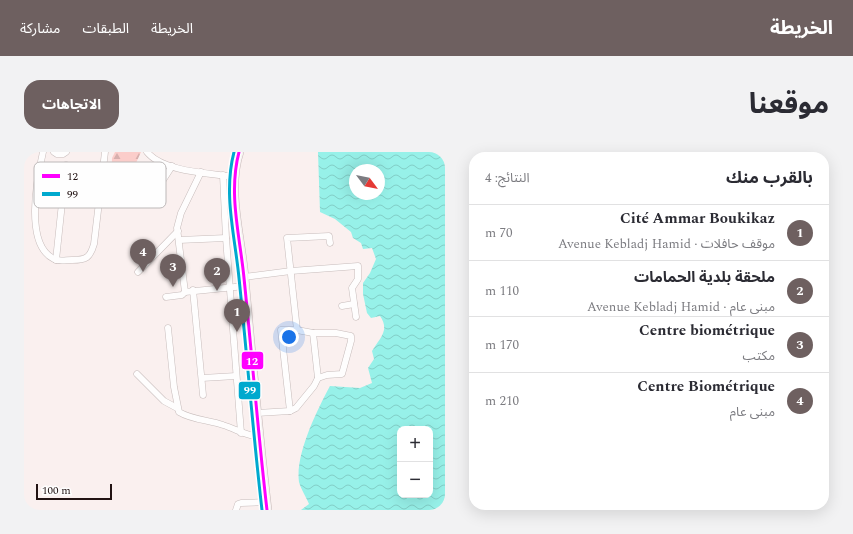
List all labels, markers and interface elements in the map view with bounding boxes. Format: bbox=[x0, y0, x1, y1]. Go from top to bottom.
text: الخريطة bbox=[770, 14, 833, 43]
text: مشاركة bbox=[20, 18, 60, 39]
text: الطبقات bbox=[82, 18, 129, 39]
text: الخريطة bbox=[151, 18, 193, 39]
button: الاتجاهات bbox=[24, 80, 119, 129]
text: موقعنا bbox=[749, 83, 829, 126]
legend bbox=[34, 162, 166, 208]
north arrow bbox=[349, 164, 385, 200]
text: بالقرب منك bbox=[726, 165, 813, 191]
text: 12 bbox=[67, 168, 78, 185]
text: النتائج: 4 bbox=[485, 168, 530, 188]
text: 99 bbox=[67, 186, 78, 203]
text: Cité Ammar Boukikaz bbox=[620, 207, 775, 230]
text: 70 m bbox=[485, 223, 512, 243]
text: 1 bbox=[796, 223, 804, 243]
text: موقف حافلات · Avenue Kebladj Hamid bbox=[558, 234, 775, 254]
pin: 4 bbox=[130, 239, 156, 272]
pin: 3 bbox=[160, 254, 186, 287]
pin: 2 bbox=[204, 258, 230, 291]
text: ملحقة بلدية الحمامات bbox=[634, 266, 775, 289]
text: 110 m bbox=[485, 281, 519, 301]
text: 2 bbox=[796, 281, 804, 301]
text: مبنى عام · Avenue Kebladj Hamid bbox=[587, 297, 775, 317]
pin: 1 bbox=[224, 299, 250, 332]
text: Centre biométrique bbox=[639, 319, 775, 342]
your location bbox=[279, 327, 299, 347]
text: 170 m bbox=[485, 335, 519, 355]
text: 3 bbox=[796, 335, 804, 355]
text: مكتب bbox=[743, 346, 775, 366]
line badge: 12 bbox=[241, 351, 264, 370]
text: 12 bbox=[246, 353, 258, 370]
text: Centre Biométrique bbox=[637, 375, 775, 398]
line badge: 99 bbox=[238, 381, 261, 400]
text: 99 bbox=[244, 382, 256, 399]
text: 210 m bbox=[485, 391, 519, 411]
text: 4 bbox=[796, 391, 804, 411]
text: مبنى عام bbox=[730, 402, 775, 422]
map controls bbox=[397, 426, 433, 498]
button: + bbox=[397, 426, 433, 462]
button: − bbox=[397, 462, 433, 498]
scale bar bbox=[36, 482, 112, 501]
text: 100 m bbox=[42, 482, 71, 499]

